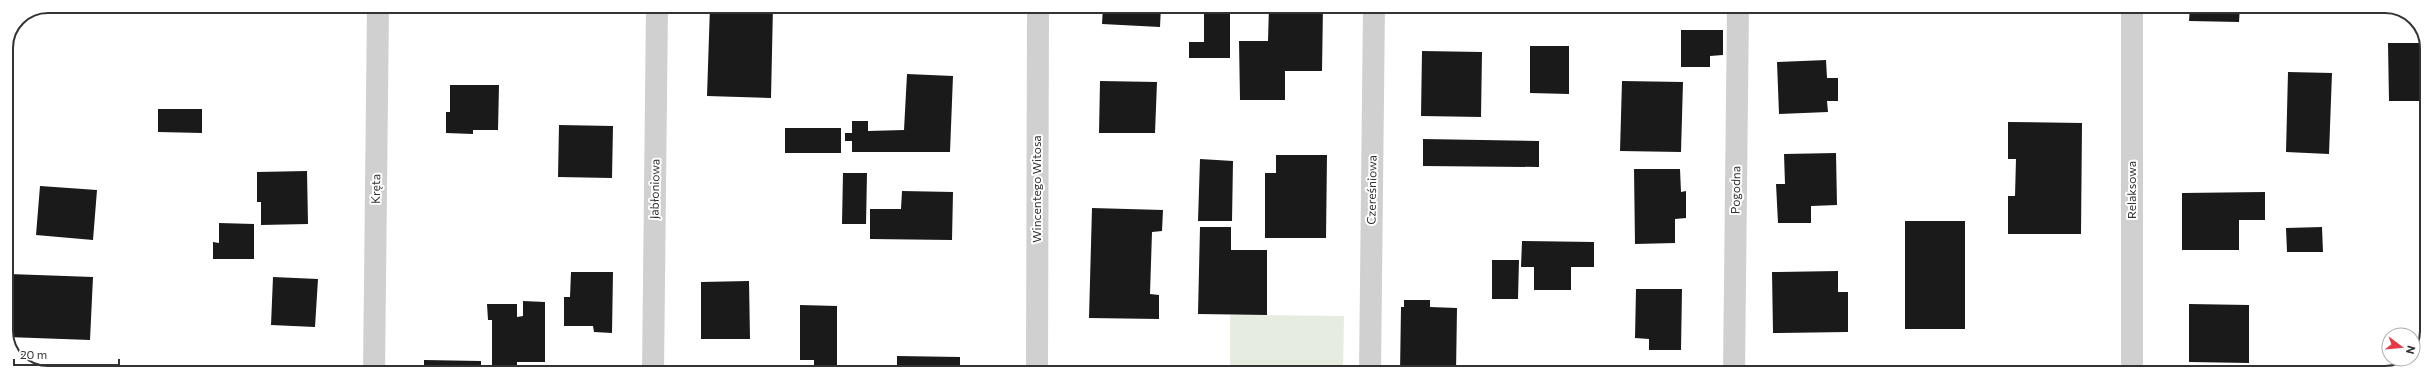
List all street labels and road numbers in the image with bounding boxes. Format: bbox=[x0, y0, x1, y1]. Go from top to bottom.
street label: Wincentego Witosa bbox=[1029, 135, 1043, 243]
street label: Czereśniowa bbox=[1363, 155, 1379, 225]
street label: Jabłoniowa bbox=[646, 159, 663, 219]
street label: Relaksowa bbox=[2124, 161, 2138, 219]
street label: Pogodna bbox=[1728, 166, 1742, 214]
street label: Kręta bbox=[368, 174, 382, 204]

